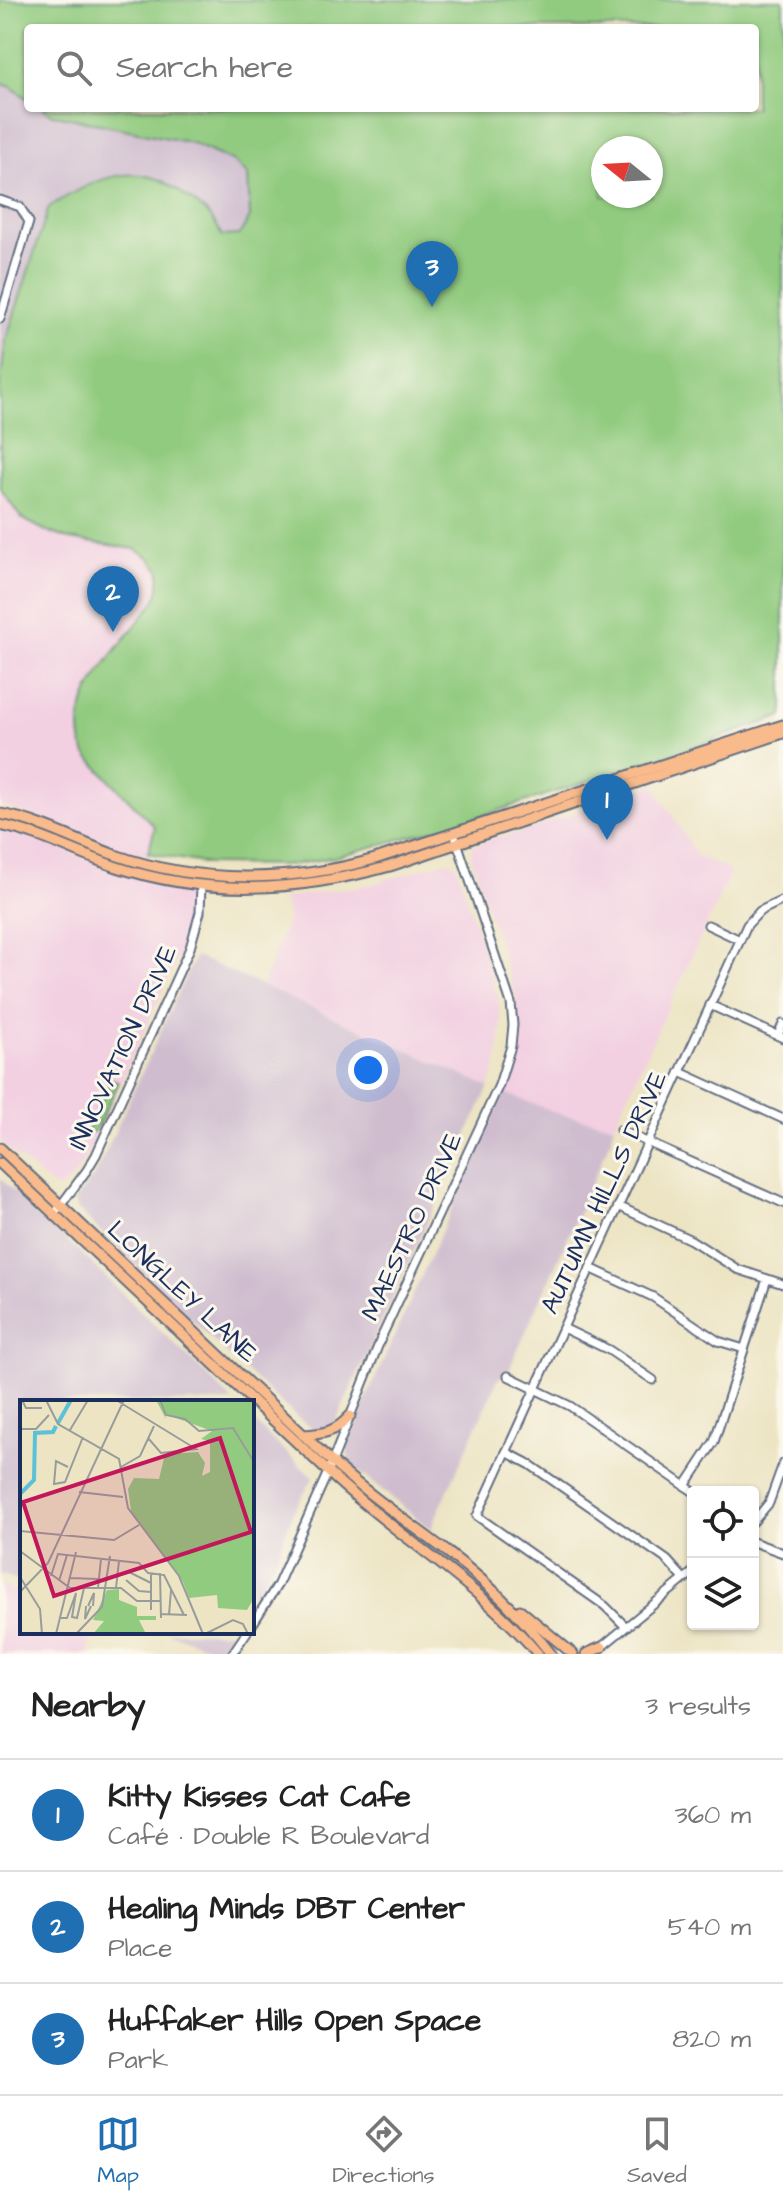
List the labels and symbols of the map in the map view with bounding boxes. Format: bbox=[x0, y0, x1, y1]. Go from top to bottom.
north arrow bbox=[591, 136, 663, 208]
pin: 3 bbox=[406, 241, 458, 307]
pin: 2 bbox=[87, 566, 139, 632]
pin: 1 bbox=[581, 774, 633, 840]
street label: INNOVATION DRIVE bbox=[60, 939, 186, 1156]
your location bbox=[348, 1050, 388, 1090]
street label: AUTUMN HILLS DRIVE bbox=[532, 1065, 676, 1320]
street label: MAESTRO DRIVE bbox=[353, 1126, 471, 1326]
street label: LONGLEY LANE bbox=[99, 1212, 265, 1371]
inset map bbox=[20, 1400, 254, 1634]

